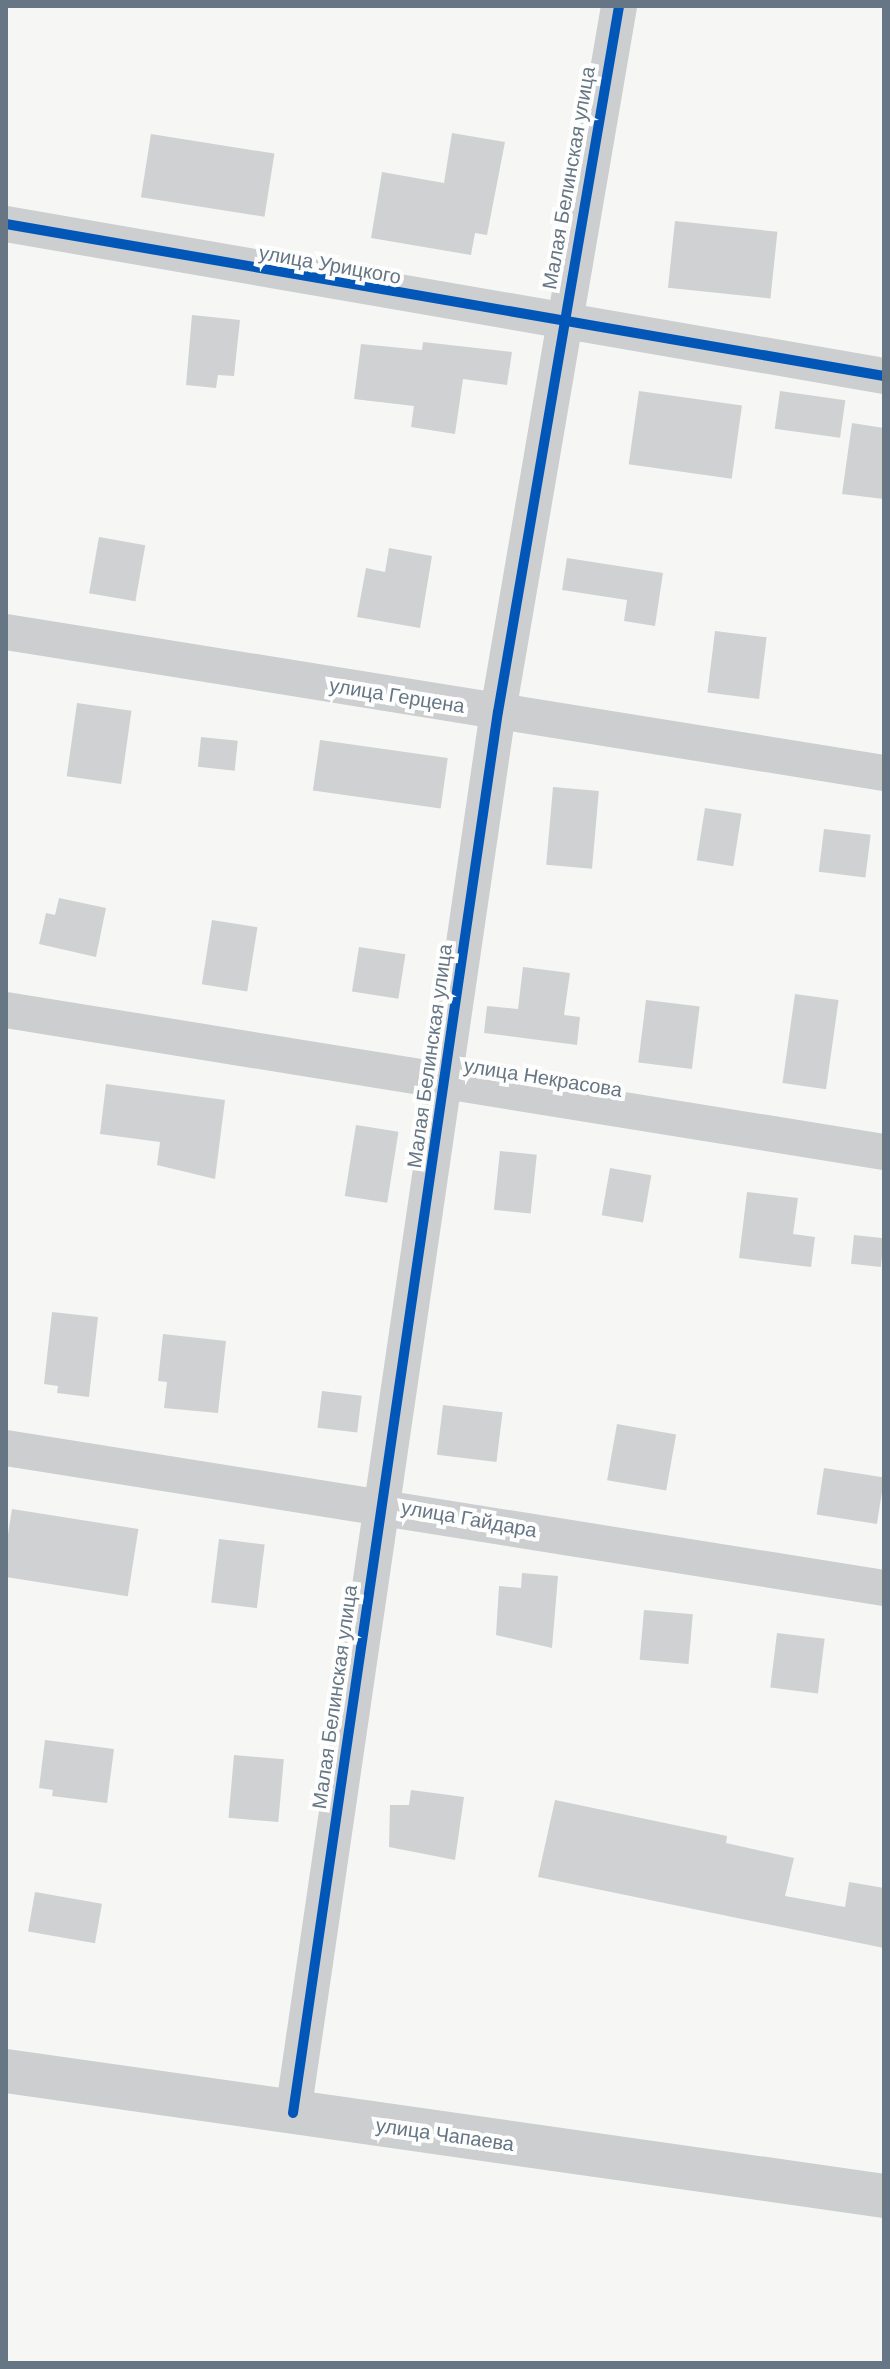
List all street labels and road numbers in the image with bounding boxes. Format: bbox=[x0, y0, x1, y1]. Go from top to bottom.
street label: Малая Белинская улица bbox=[538, 65, 600, 291]
street label: улица Урицкого bbox=[257, 241, 403, 289]
street label: улица Герцена bbox=[328, 673, 466, 719]
street label: Малая Белинская улица bbox=[402, 942, 458, 1170]
street label: улица Некрасова bbox=[462, 1054, 624, 1102]
street label: улица Гайдара bbox=[399, 1495, 539, 1543]
street label: Малая Белинская улица bbox=[307, 1583, 363, 1811]
street label: улица Чапаева bbox=[374, 2113, 516, 2157]

